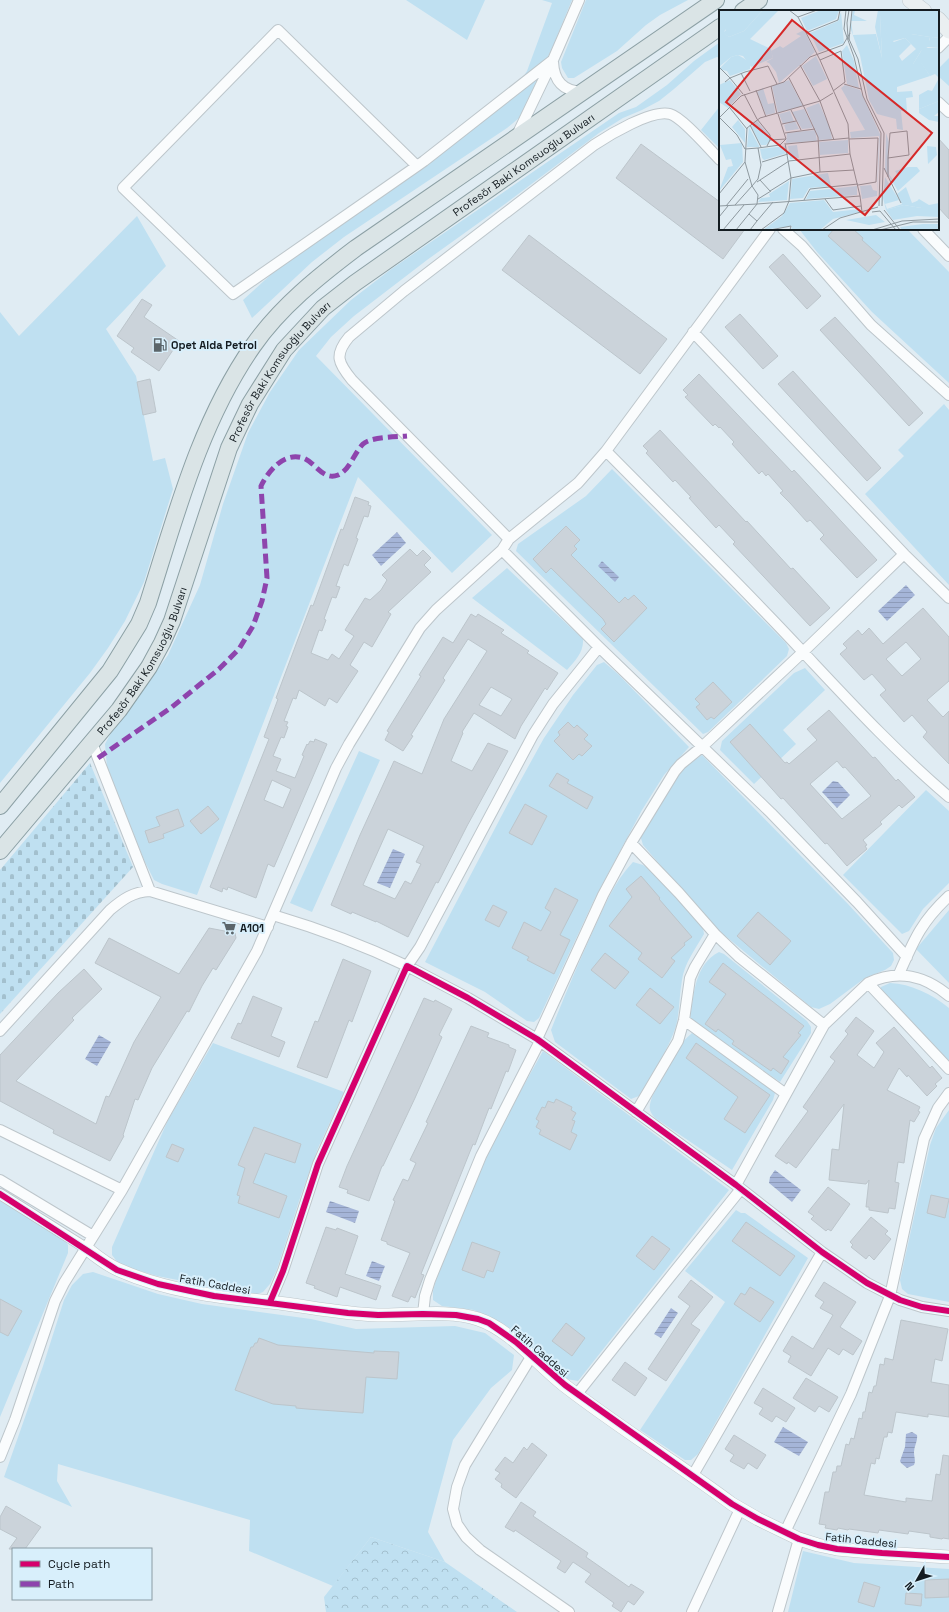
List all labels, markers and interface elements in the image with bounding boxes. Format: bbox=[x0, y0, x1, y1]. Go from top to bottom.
inset map bbox=[719, 10, 939, 230]
street label: Profesör Baki Komsuoğlu Bulvarı bbox=[450, 110, 597, 219]
street label: Profesör Baki Komsuoğlu Bulvarı bbox=[226, 298, 333, 444]
fuel station icon: Opet Alda Petrol bbox=[152, 337, 168, 353]
place label: Opet Alda Petrol bbox=[171, 338, 257, 352]
street label: Profesör Baki Komsuoğlu Bulvarı bbox=[94, 585, 190, 738]
supermarket icon: A101 bbox=[221, 920, 237, 936]
place label: A101 bbox=[240, 921, 264, 935]
street label: Fatih Caddesi bbox=[179, 1271, 252, 1297]
street label: Fatih Caddesi bbox=[508, 1322, 572, 1380]
street label: Fatih Caddesi bbox=[825, 1529, 898, 1551]
legend bbox=[12, 1548, 152, 1600]
text: Cycle path bbox=[48, 1556, 110, 1572]
north arrow bbox=[897, 1560, 937, 1600]
text: Path bbox=[48, 1576, 74, 1592]
text: N bbox=[901, 1579, 917, 1594]

